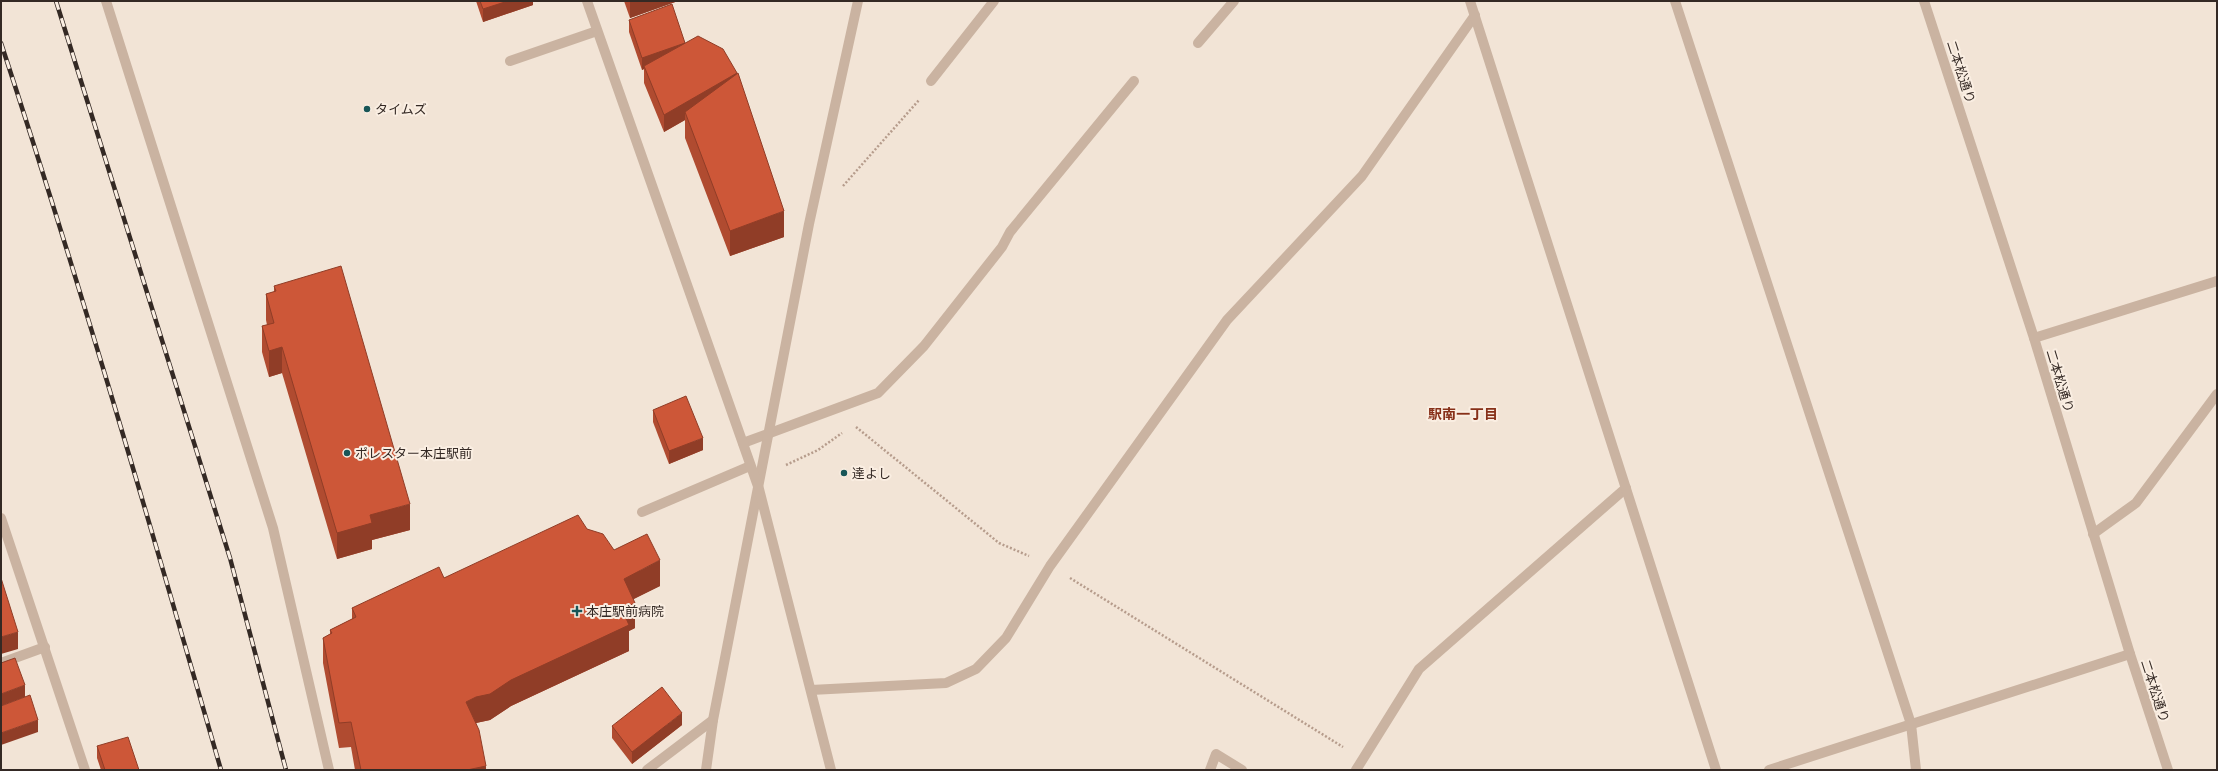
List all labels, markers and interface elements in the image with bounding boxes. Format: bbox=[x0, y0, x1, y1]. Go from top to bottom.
street label: 二本松通り bbox=[1943, 38, 1979, 106]
place label: タイムズ bbox=[375, 101, 427, 118]
marker: タイムズ bbox=[362, 104, 372, 114]
street label: 二本松通り bbox=[2042, 347, 2078, 415]
district label: 駅南一丁目 bbox=[1428, 405, 1498, 423]
place label: ポレスター本庄駅前 bbox=[355, 445, 472, 462]
marker: ポレスター本庄駅前 bbox=[342, 448, 352, 458]
place label: 達よし bbox=[852, 465, 891, 482]
marker: 達よし bbox=[839, 468, 849, 478]
place label: 本庄駅前病院 bbox=[586, 603, 664, 620]
marker: 本庄駅前病院 bbox=[571, 605, 583, 617]
street label: 二本松通り bbox=[2137, 657, 2173, 725]

